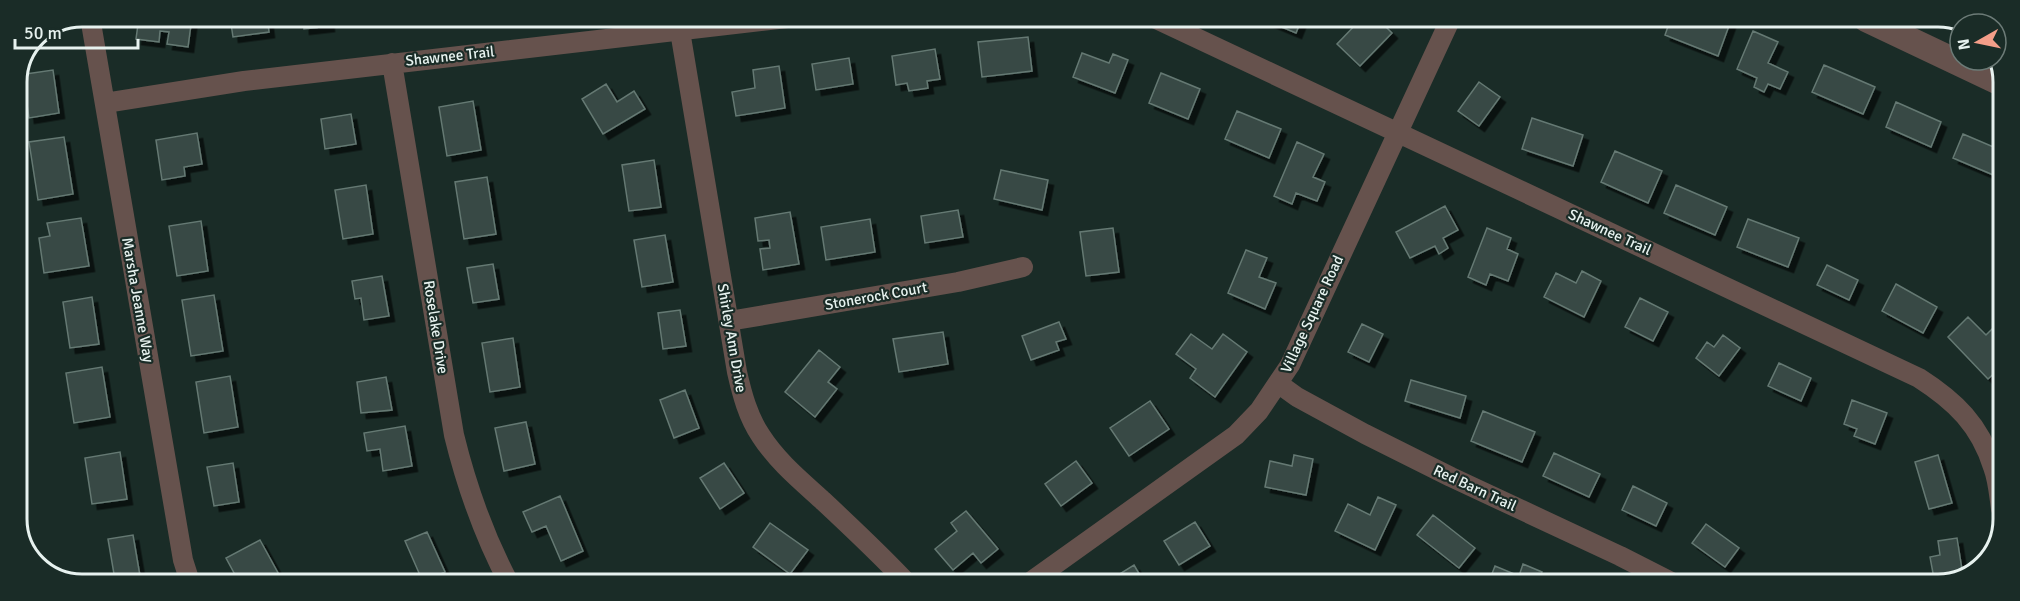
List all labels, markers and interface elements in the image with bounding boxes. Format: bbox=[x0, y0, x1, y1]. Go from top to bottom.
scale bar bbox=[15, 12, 138, 50]
north arrow bbox=[1948, 12, 2008, 72]
text: 50 m bbox=[24, 22, 62, 44]
text: N bbox=[1953, 37, 1975, 51]
street label: Shawnee Trail bbox=[405, 42, 495, 70]
street label: Shawnee Trail bbox=[1566, 205, 1654, 259]
street label: Marsha Jeanne Way bbox=[118, 236, 158, 364]
street label: Village Square Road bbox=[1277, 252, 1347, 376]
street label: Stonerock Court bbox=[823, 278, 929, 314]
street label: Roselake Drive bbox=[420, 279, 452, 375]
street label: Shirley Ann Drive bbox=[714, 282, 750, 394]
street label: Red Barn Trail bbox=[1431, 461, 1519, 515]

